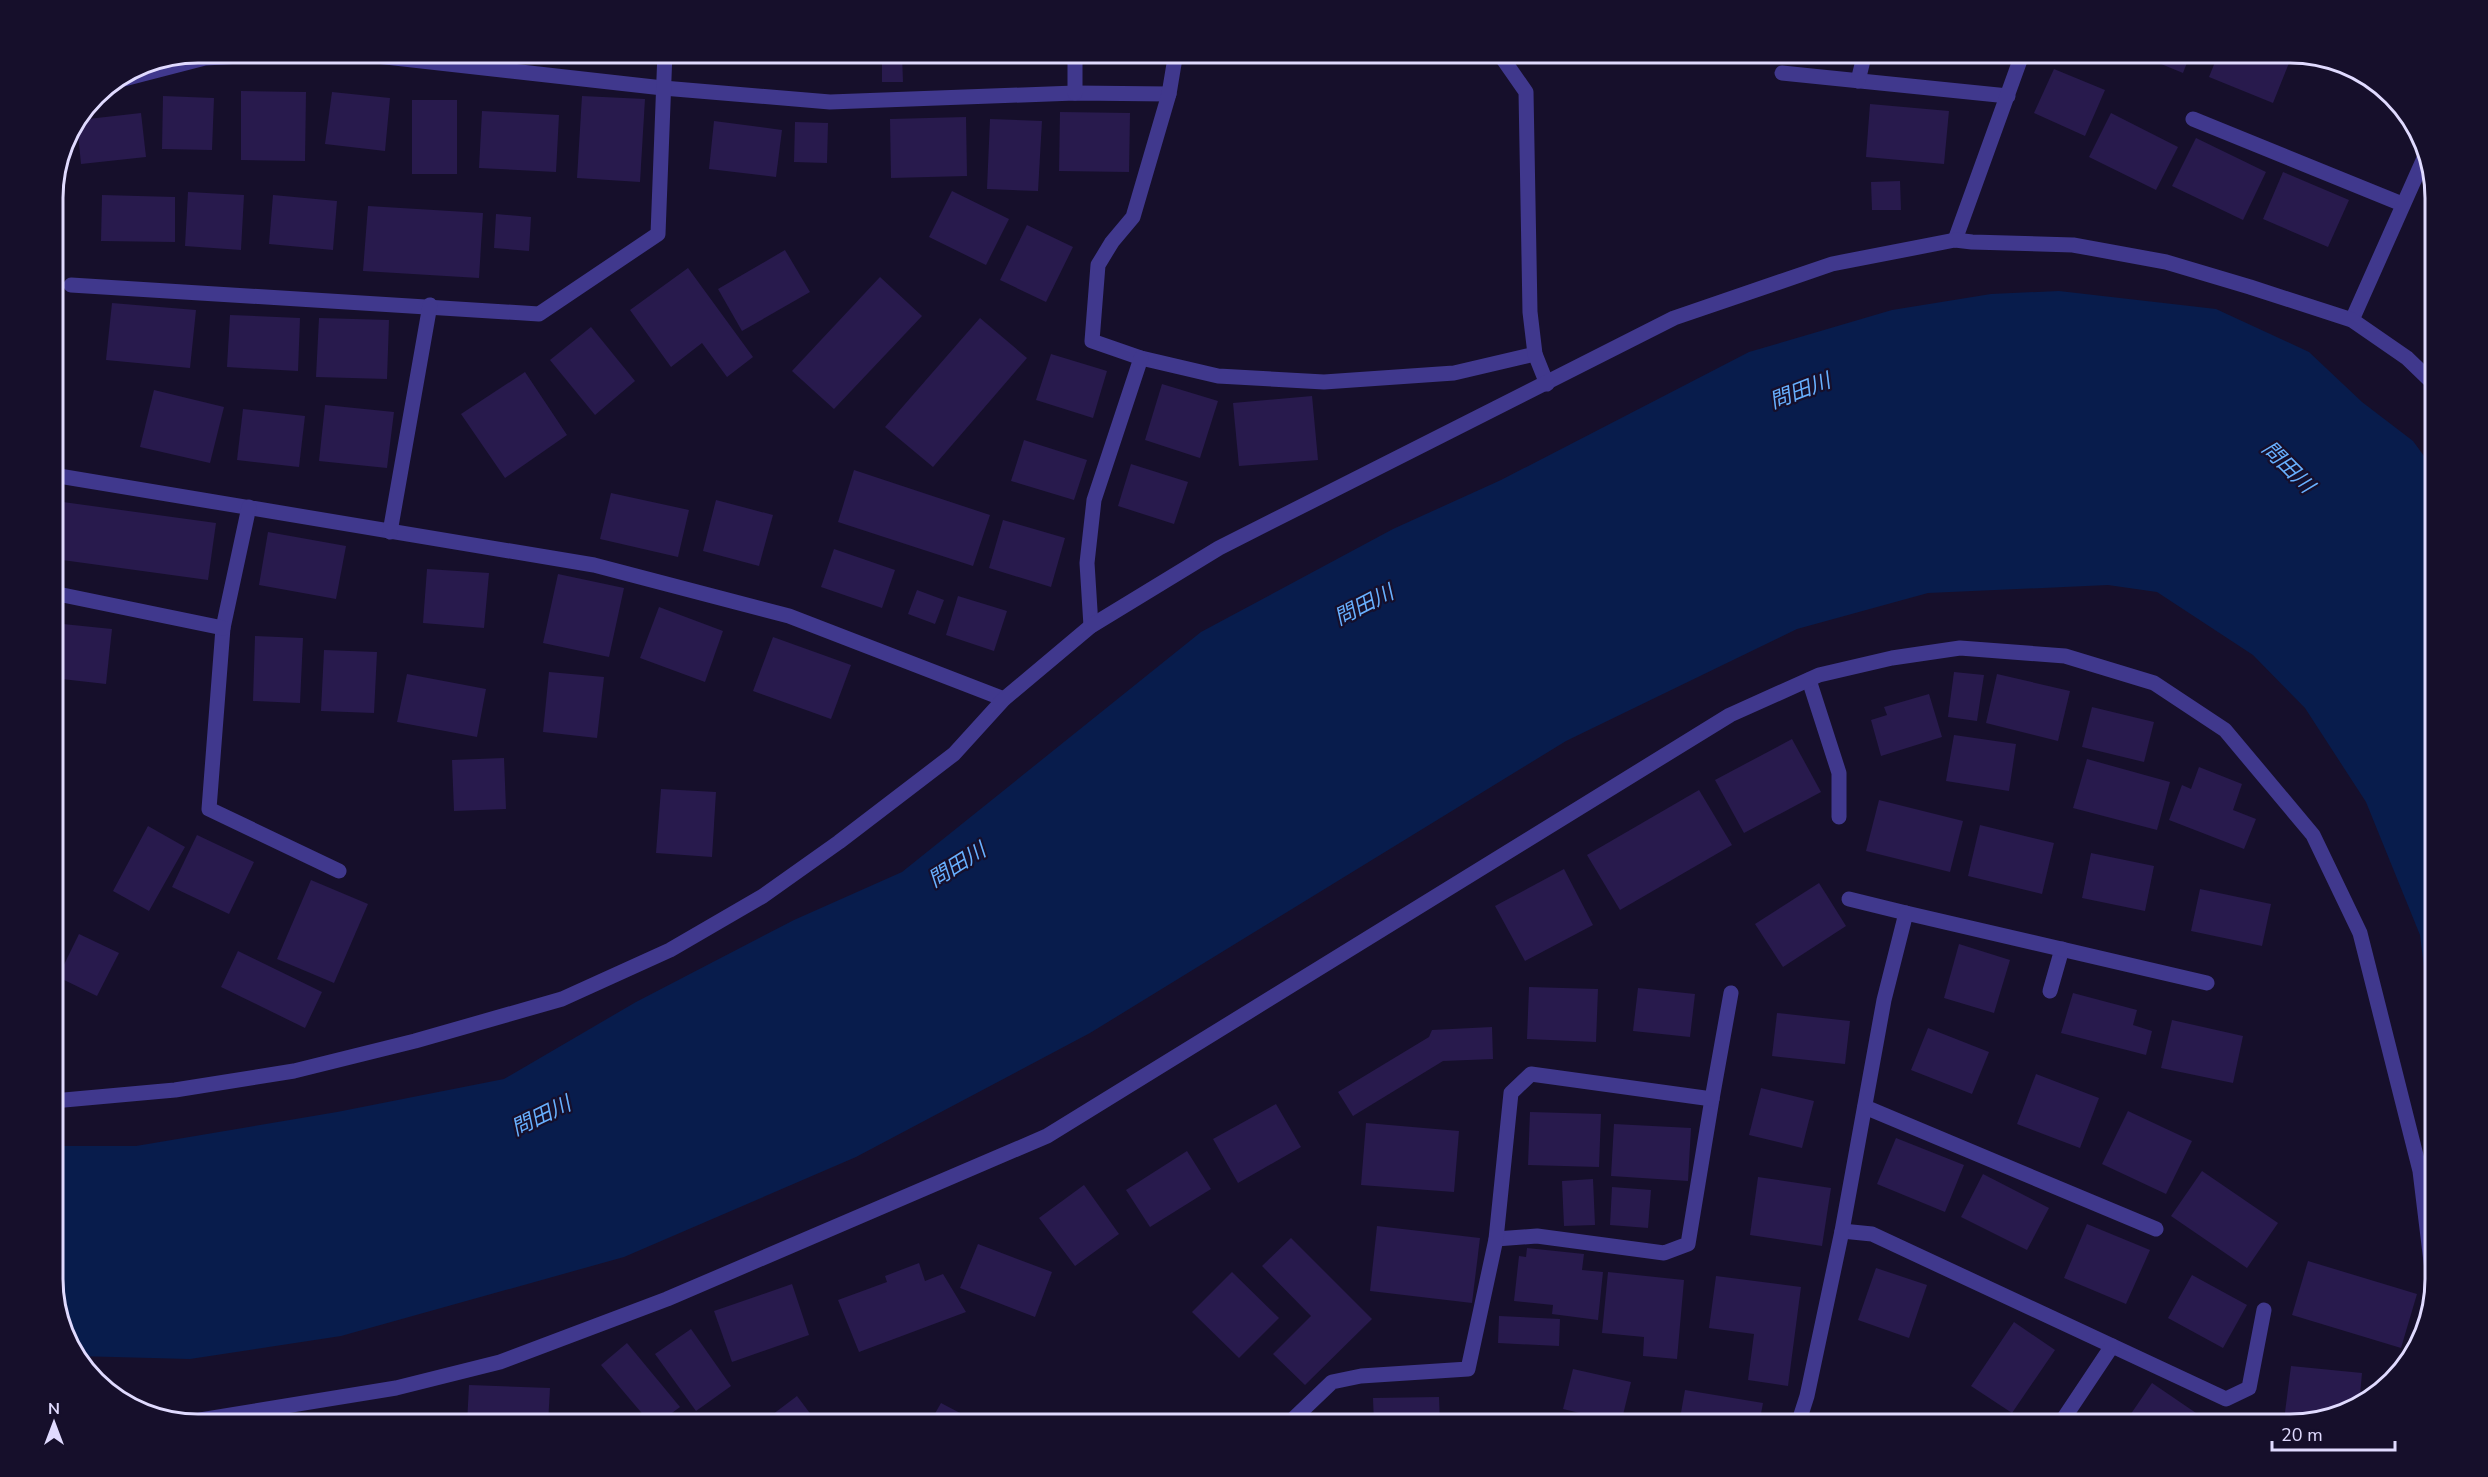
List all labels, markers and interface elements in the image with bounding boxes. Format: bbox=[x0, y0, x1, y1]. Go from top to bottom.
water label: 問田川 bbox=[1766, 366, 1836, 415]
water label: 問田川 bbox=[2256, 435, 2322, 501]
water label: 問田川 bbox=[1330, 577, 1400, 632]
water label: 問田川 bbox=[923, 835, 993, 894]
water label: 問田川 bbox=[507, 1089, 577, 1142]
north arrow bbox=[24, 1393, 84, 1453]
text: N bbox=[48, 1398, 60, 1420]
scale bar bbox=[2272, 1414, 2395, 1452]
text: 20 m bbox=[2281, 1423, 2323, 1447]

